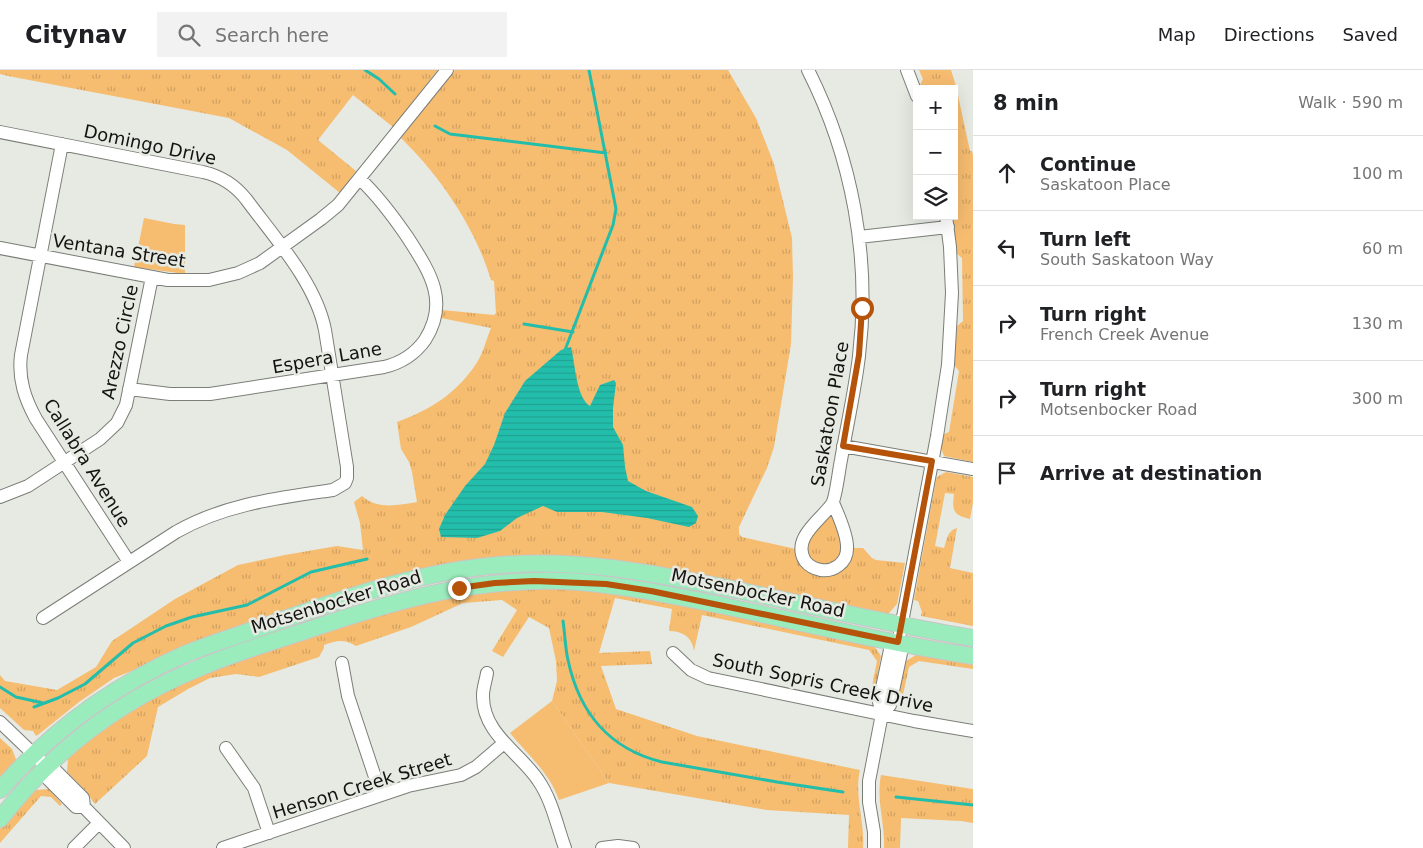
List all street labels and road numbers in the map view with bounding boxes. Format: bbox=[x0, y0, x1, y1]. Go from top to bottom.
street label: Domingo Drive bbox=[82, 120, 218, 169]
street label: Ventana Street bbox=[51, 230, 187, 271]
street label: Arezzo Circle bbox=[97, 283, 142, 401]
street label: Espera Lane bbox=[270, 338, 383, 377]
street label: Saskatoon Place bbox=[806, 340, 853, 488]
street label: Callabra Avenue bbox=[40, 395, 135, 531]
street label: Motsenbocker Road bbox=[669, 564, 847, 621]
street label: Motsenbocker Road bbox=[248, 566, 424, 637]
street label: South Sopris Creek Drive bbox=[711, 649, 935, 716]
street label: Henson Creek Street bbox=[270, 748, 454, 823]

